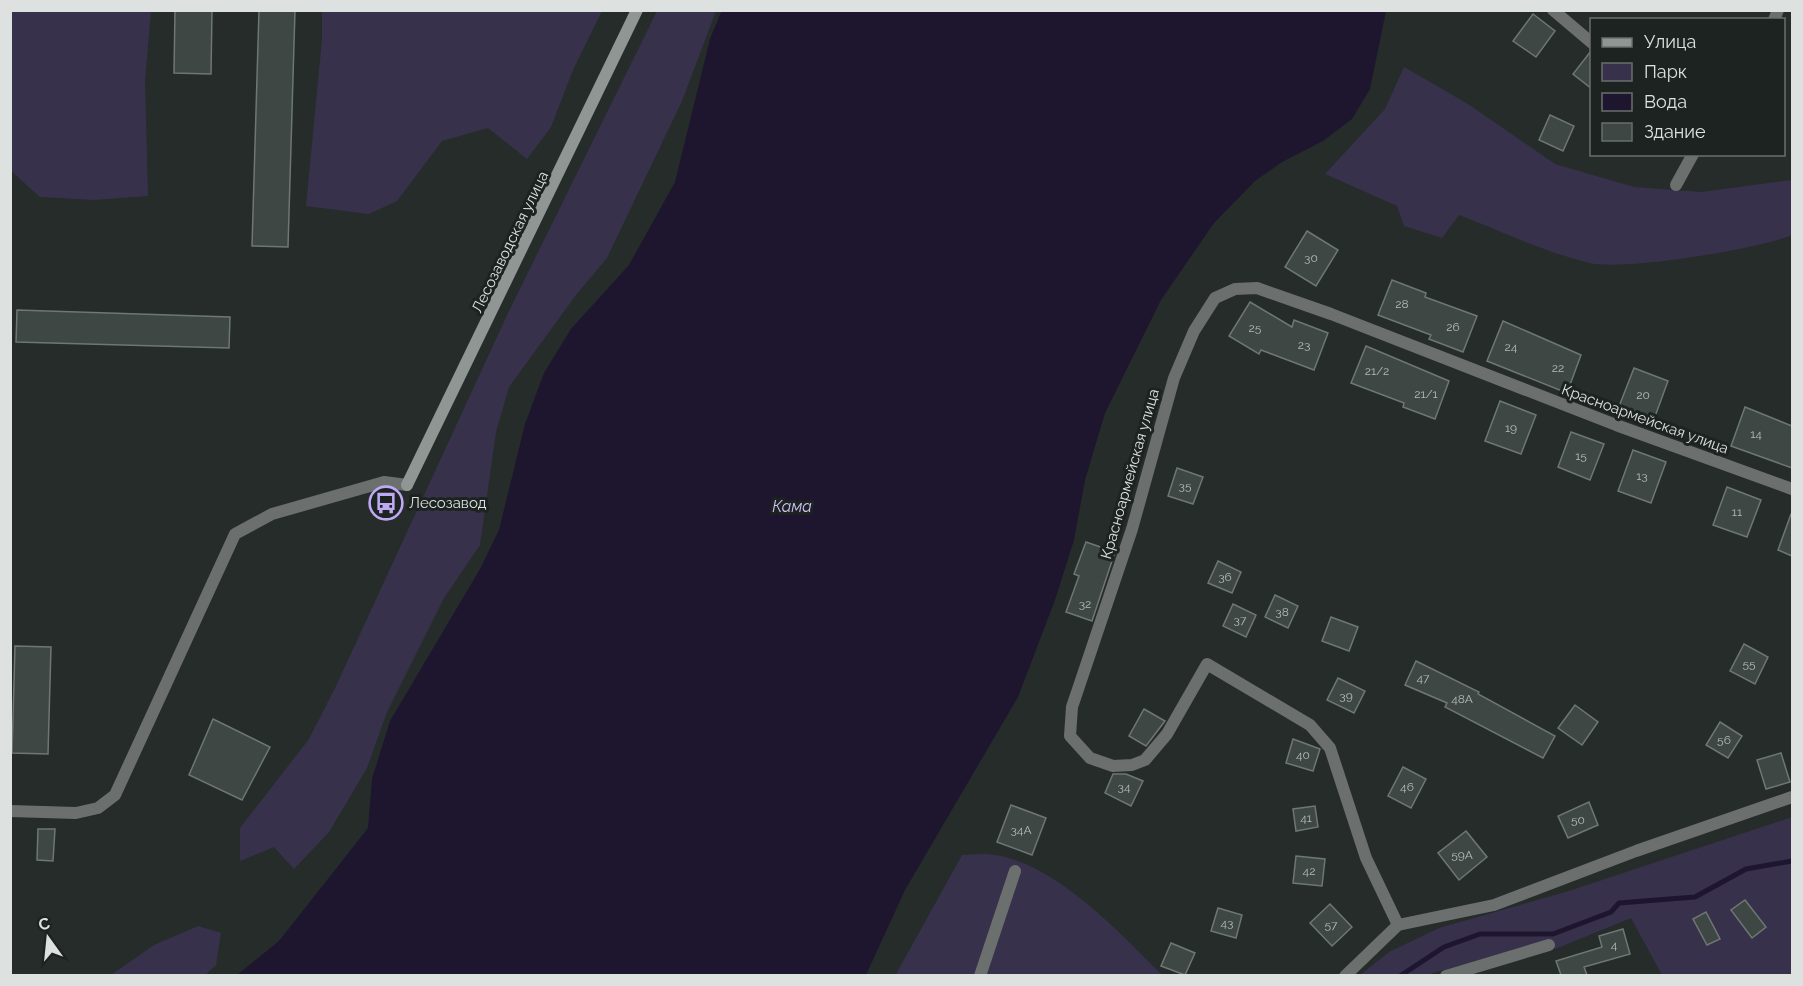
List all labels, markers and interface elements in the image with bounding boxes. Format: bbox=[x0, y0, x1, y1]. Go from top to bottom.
legend bbox=[1590, 18, 1785, 156]
text: Улица bbox=[1644, 31, 1696, 52]
text: Парк bbox=[1644, 61, 1687, 82]
text: Вода bbox=[1644, 91, 1687, 112]
text: Здание bbox=[1644, 121, 1706, 142]
street label: Лесозаводская улица bbox=[468, 168, 552, 316]
house number: 30 bbox=[1304, 251, 1318, 265]
house number: 28 bbox=[1395, 297, 1409, 311]
house number: 26 bbox=[1446, 320, 1460, 334]
house number: 25 bbox=[1249, 321, 1262, 335]
house number: 23 bbox=[1298, 338, 1310, 352]
house number: 24 bbox=[1505, 340, 1518, 354]
house number: 22 bbox=[1552, 361, 1564, 375]
house number: 21/2 bbox=[1365, 364, 1389, 378]
street label: Красноармейская улица bbox=[1559, 380, 1731, 458]
street label: Красноармейская улица bbox=[1097, 387, 1163, 561]
house number: 21/1 bbox=[1414, 387, 1438, 401]
house number: 20 bbox=[1636, 388, 1650, 402]
house number: 19 bbox=[1505, 421, 1517, 435]
house number: 14 bbox=[1750, 427, 1762, 441]
house number: 15 bbox=[1575, 449, 1587, 463]
house number: 13 bbox=[1636, 469, 1648, 483]
house number: 35 bbox=[1179, 479, 1192, 493]
bus stop icon: Лесозавод bbox=[368, 485, 404, 521]
place label: Лесозавод bbox=[409, 494, 487, 512]
water label: Кама bbox=[772, 497, 812, 516]
house number: 11 bbox=[1732, 505, 1742, 519]
house number: 36 bbox=[1218, 570, 1232, 584]
house number: 32 bbox=[1079, 597, 1091, 611]
house number: 38 bbox=[1275, 605, 1289, 619]
house number: 37 bbox=[1234, 613, 1247, 627]
house number: 55 bbox=[1742, 657, 1756, 671]
house number: 47 bbox=[1417, 671, 1430, 685]
house number: 39 bbox=[1339, 689, 1353, 703]
house number: 48А bbox=[1451, 692, 1473, 706]
house number: 56 bbox=[1717, 733, 1731, 747]
house number: 40 bbox=[1296, 748, 1310, 762]
house number: 34 bbox=[1118, 780, 1131, 794]
house number: 46 bbox=[1400, 780, 1414, 794]
house number: 41 bbox=[1300, 811, 1312, 825]
house number: 50 bbox=[1571, 813, 1585, 827]
house number: 34А bbox=[1010, 823, 1032, 837]
house number: 59А bbox=[1451, 848, 1473, 862]
house number: 42 bbox=[1303, 864, 1315, 878]
north arrow bbox=[18, 908, 78, 968]
text: С bbox=[36, 913, 52, 935]
house number: 43 bbox=[1221, 916, 1233, 930]
house number: 57 bbox=[1325, 918, 1338, 932]
house number: 4 bbox=[1611, 938, 1618, 952]

